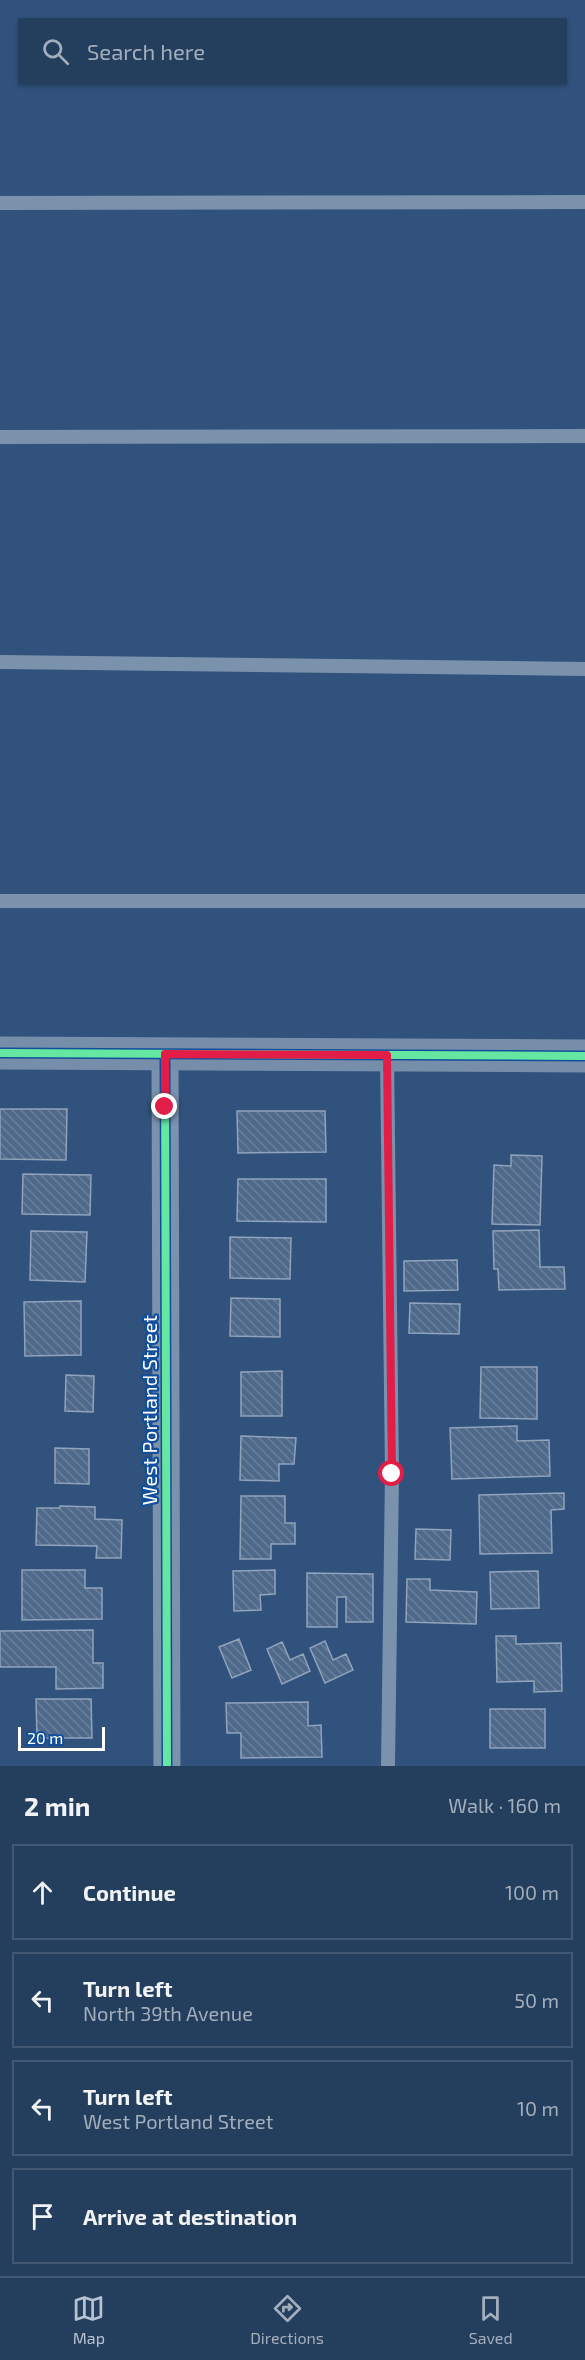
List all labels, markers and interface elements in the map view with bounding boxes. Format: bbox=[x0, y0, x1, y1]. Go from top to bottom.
search box bbox=[18, 18, 567, 84]
icon: search bbox=[39, 35, 72, 68]
text: Search here bbox=[87, 38, 205, 64]
route end bbox=[151, 1093, 177, 1119]
street label: West Portland Street bbox=[137, 1314, 161, 1505]
route start bbox=[378, 1460, 404, 1486]
scale bar bbox=[18, 1724, 105, 1752]
text: 20 m bbox=[27, 1728, 63, 1747]
text: 2 min bbox=[24, 1790, 90, 1821]
text: Walk · 160 m bbox=[448, 1793, 561, 1817]
icon: ahead bbox=[26, 1876, 59, 1909]
text: Continue bbox=[83, 1879, 176, 1905]
text: 100 m bbox=[505, 1880, 559, 1904]
text: Turn left bbox=[83, 1975, 172, 2001]
icon: left bbox=[26, 1984, 59, 2017]
text: 50 m bbox=[514, 1988, 559, 2012]
text: North 39th Avenue bbox=[83, 2001, 253, 2025]
text: Turn left bbox=[83, 2083, 172, 2109]
icon: left bbox=[26, 2092, 59, 2125]
text: 10 m bbox=[517, 2096, 559, 2120]
text: West Portland Street bbox=[83, 2109, 273, 2133]
icon: arrive bbox=[26, 2200, 59, 2233]
text: Arrive at destination bbox=[83, 2203, 297, 2229]
tab: Map bbox=[72, 2292, 105, 2347]
tab: Directions bbox=[250, 2292, 324, 2347]
tab: Saved bbox=[469, 2292, 513, 2347]

